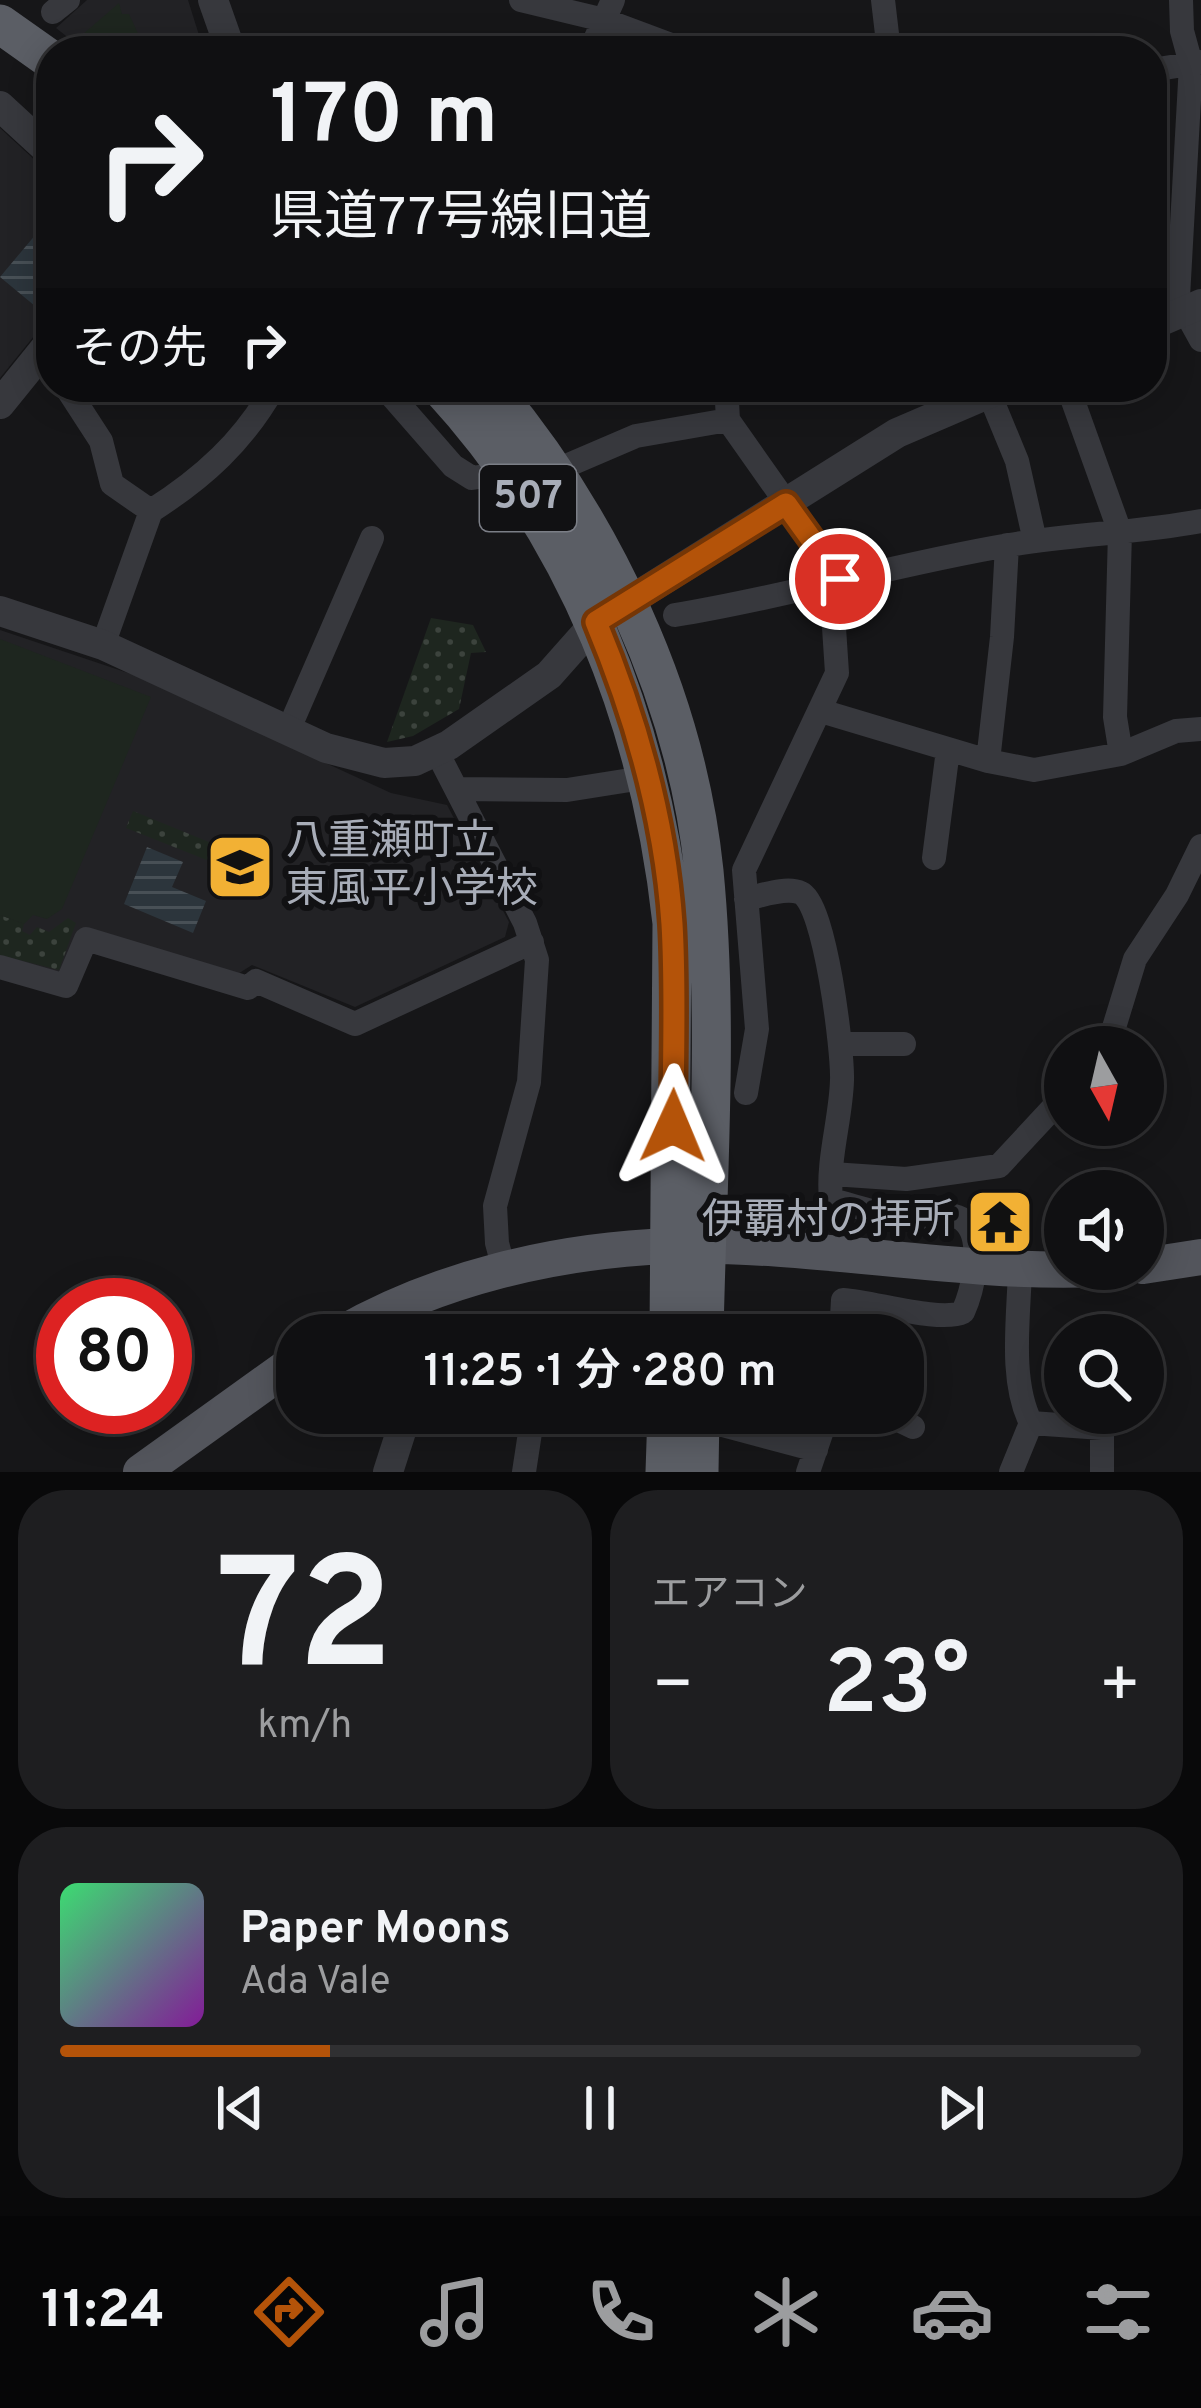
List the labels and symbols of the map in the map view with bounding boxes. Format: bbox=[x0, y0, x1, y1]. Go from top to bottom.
road number: 507 bbox=[480, 465, 576, 531]
pin bbox=[789, 528, 891, 630]
place label: 八重瀬町立 東風平小学校 bbox=[286, 817, 538, 918]
school or university icon: 八重瀬町立 東風平小学校 bbox=[205, 832, 275, 902]
north arrow bbox=[1044, 1026, 1164, 1146]
position arrow bbox=[610, 1063, 736, 1189]
temple icon: 伊覇村の拝所 bbox=[965, 1187, 1035, 1257]
place label: 伊覇村の拝所 bbox=[702, 1196, 954, 1249]
speed limit sign: 80 bbox=[36, 1278, 192, 1434]

